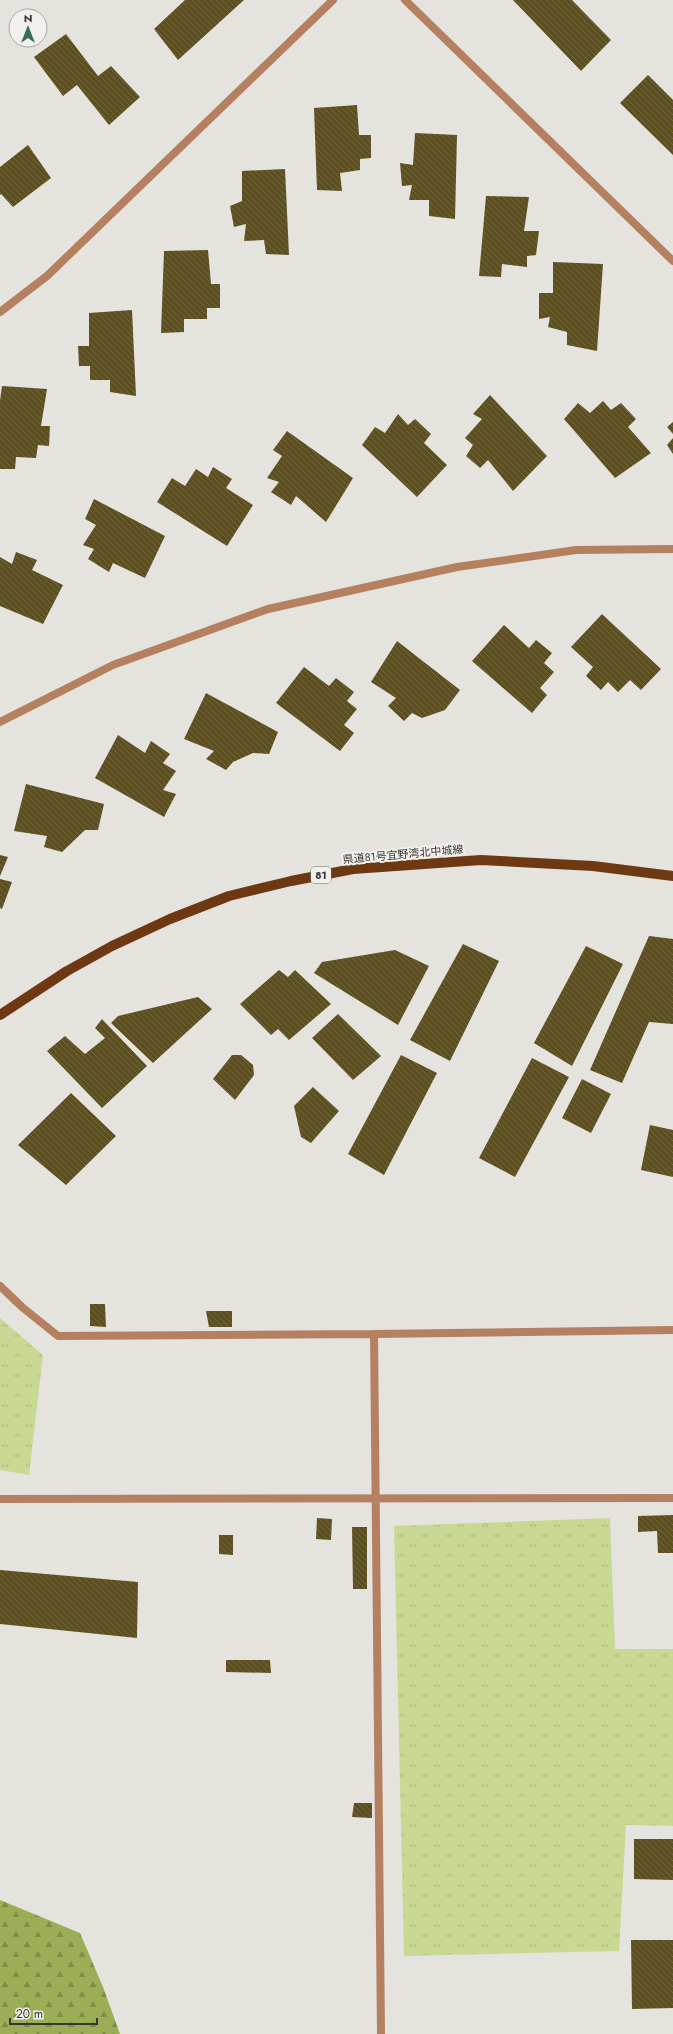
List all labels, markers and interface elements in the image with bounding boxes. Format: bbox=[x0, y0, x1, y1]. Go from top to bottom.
north arrow bbox=[8, 8, 48, 48]
text: N bbox=[24, 10, 32, 26]
street label: 県道81号宜野湾北中城線 bbox=[342, 841, 464, 867]
road number: 81 bbox=[311, 867, 331, 883]
scale bar bbox=[10, 2000, 97, 2026]
text: 20 m bbox=[16, 2005, 43, 2023]

